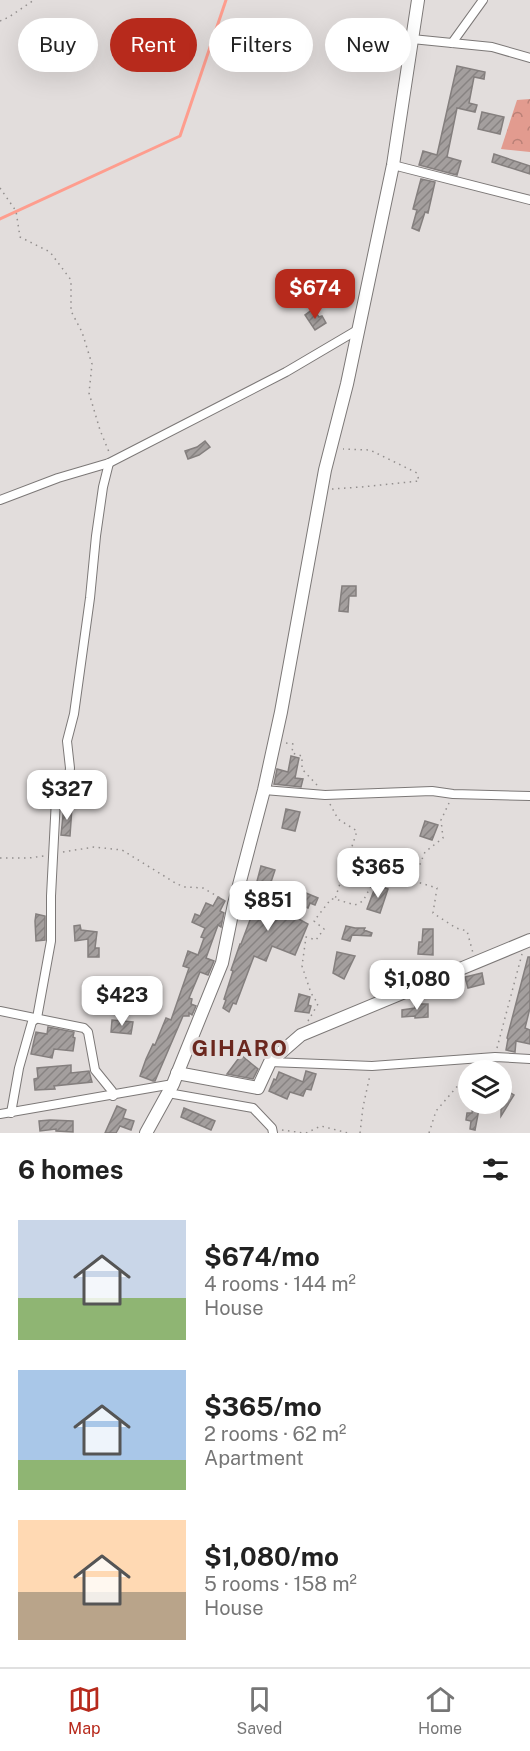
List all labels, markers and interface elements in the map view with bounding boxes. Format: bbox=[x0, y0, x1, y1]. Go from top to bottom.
chip: Buy bbox=[18, 18, 98, 72]
chip: Rent bbox=[110, 18, 197, 72]
chip: Filters bbox=[209, 18, 313, 72]
chip: New bbox=[325, 18, 411, 72]
pin: $674 bbox=[279, 269, 351, 320]
text: $674 bbox=[289, 276, 341, 300]
pin: $327 bbox=[31, 770, 103, 821]
text: $327 bbox=[41, 777, 93, 801]
pin: $365 bbox=[342, 848, 414, 899]
text: $365 bbox=[351, 855, 405, 879]
pin: $851 bbox=[232, 881, 304, 932]
text: $851 bbox=[243, 888, 293, 912]
pin: $1,080 bbox=[368, 960, 466, 1011]
text: $1,080 bbox=[384, 967, 450, 991]
pin: $423 bbox=[86, 976, 158, 1027]
text: $423 bbox=[96, 983, 148, 1007]
district label: GIHARO bbox=[191, 1035, 289, 1061]
map controls bbox=[458, 1060, 512, 1114]
button: layers bbox=[458, 1060, 512, 1114]
icon: filters bbox=[479, 1153, 512, 1186]
text: 6 homes bbox=[18, 1154, 123, 1185]
text: $674/mo bbox=[204, 1241, 320, 1272]
icon: home bbox=[66, 1244, 138, 1316]
text: 4 rooms · 144 m² bbox=[204, 1272, 356, 1296]
text: House bbox=[204, 1296, 264, 1320]
text: $365/mo bbox=[204, 1391, 322, 1422]
icon: home bbox=[66, 1394, 138, 1466]
text: 2 rooms · 62 m² bbox=[204, 1422, 346, 1446]
text: Apartment bbox=[204, 1446, 304, 1470]
text: $1,080/mo bbox=[204, 1541, 339, 1572]
icon: home bbox=[66, 1544, 138, 1616]
text: 5 rooms · 158 m² bbox=[204, 1572, 357, 1596]
text: House bbox=[204, 1596, 264, 1620]
tab: Map bbox=[68, 1683, 101, 1738]
tab: Saved bbox=[237, 1683, 282, 1738]
tab: Home bbox=[418, 1683, 462, 1738]

